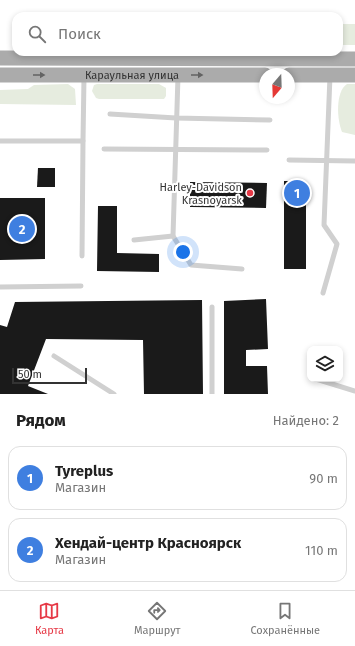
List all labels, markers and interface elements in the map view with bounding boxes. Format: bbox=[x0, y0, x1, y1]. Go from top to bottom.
search box bbox=[12, 12, 343, 56]
icon: search bbox=[26, 23, 48, 45]
text: Поиск bbox=[58, 25, 101, 43]
north arrow bbox=[259, 68, 295, 104]
street label: Караульная улица bbox=[85, 69, 179, 82]
one-way arrow bbox=[33, 72, 46, 78]
one-way arrow bbox=[191, 72, 204, 78]
pin: 1 bbox=[284, 178, 310, 208]
place label: Harley-Davidson Krasnoyarsk bbox=[160, 181, 242, 207]
marker: Harley-Davidson Krasnoyarsk bbox=[245, 188, 255, 198]
pin: 2 bbox=[9, 214, 35, 244]
your location bbox=[173, 242, 193, 262]
map controls bbox=[307, 346, 343, 382]
button: layers bbox=[307, 346, 343, 382]
scale bar bbox=[12, 366, 87, 385]
text: 50 m bbox=[18, 368, 42, 381]
text: Рядом bbox=[16, 410, 66, 431]
text: Найдено: 2 bbox=[273, 413, 339, 428]
text: Tyreplus bbox=[55, 462, 113, 480]
text: 1 bbox=[27, 471, 33, 486]
text: 90 m bbox=[309, 471, 338, 486]
text: Магазин bbox=[55, 480, 106, 495]
text: Хендай-центр Красноярск bbox=[55, 534, 241, 552]
text: 2 bbox=[27, 543, 33, 558]
text: 110 m bbox=[305, 543, 338, 558]
text: Магазин bbox=[55, 552, 106, 567]
tab: Карта bbox=[35, 600, 64, 637]
tab: Маршрут bbox=[134, 600, 181, 637]
tab: Сохранённые bbox=[250, 600, 320, 637]

